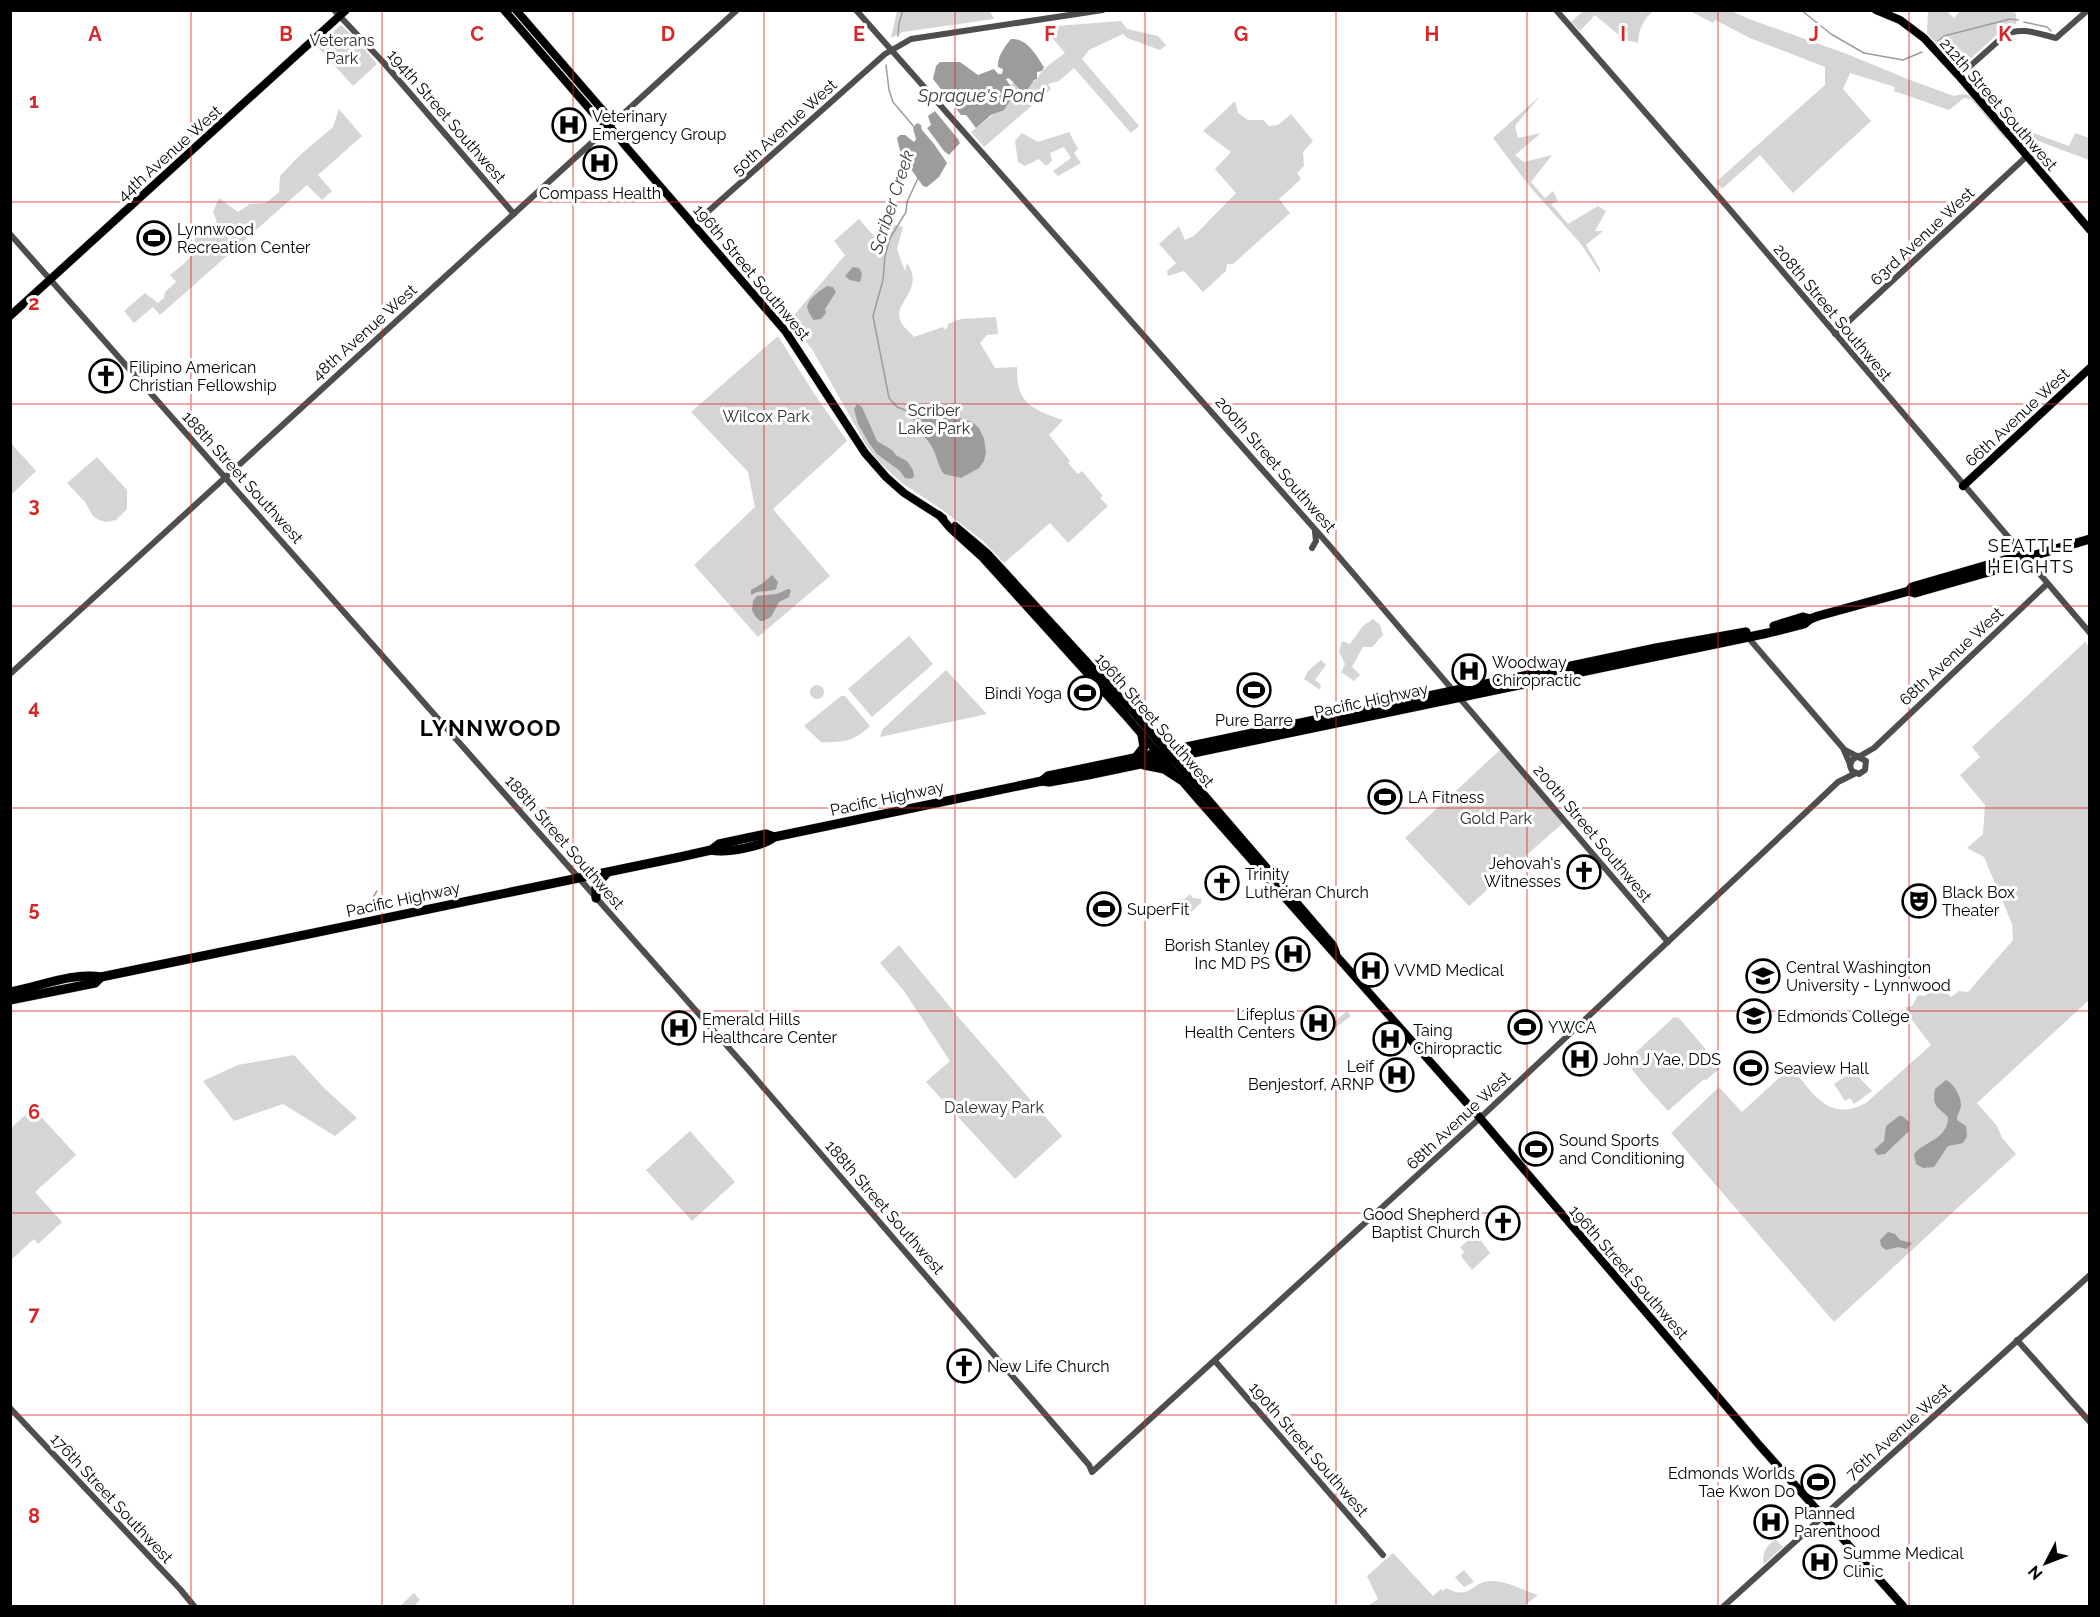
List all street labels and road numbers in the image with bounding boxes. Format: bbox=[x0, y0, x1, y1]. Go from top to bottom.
street label: 212th Street Southwest bbox=[1936, 34, 2062, 175]
street label: 194th Street Southwest bbox=[383, 46, 510, 187]
street label: 50th Avenue West bbox=[728, 75, 841, 179]
street label: 44th Avenue West bbox=[113, 101, 226, 205]
street label: 63rd Avenue West bbox=[1867, 183, 1979, 289]
street label: 196th Street Southwest bbox=[689, 201, 814, 345]
street label: 208th Street Southwest bbox=[1770, 240, 1896, 385]
street label: 48th Avenue West bbox=[308, 280, 421, 384]
street label: 66th Avenue West bbox=[1961, 364, 2074, 470]
street label: 200th Street Southwest bbox=[1212, 393, 1340, 537]
street label: 188th Street Southwest bbox=[178, 407, 307, 548]
street label: 68th Avenue West bbox=[1895, 603, 2008, 709]
street label: 196th Street Southwest bbox=[1091, 649, 1218, 792]
street label: Pacific Highway bbox=[1312, 679, 1430, 722]
street label: 200th Street Southwest bbox=[1530, 761, 1656, 906]
street label: 188th Street Southwest bbox=[501, 771, 628, 914]
street label: Pacific Highway bbox=[828, 777, 946, 820]
street label: Pacific Highway bbox=[344, 878, 462, 921]
street label: 68th Avenue West bbox=[1402, 1067, 1515, 1173]
street label: 188th Street Southwest bbox=[821, 1136, 948, 1279]
street label: 196th Street Southwest bbox=[1565, 1201, 1692, 1344]
street label: 190th Street Southwest bbox=[1245, 1378, 1373, 1521]
street label: 76th Avenue West bbox=[1842, 1379, 1955, 1483]
street label: 176th Street Southwest bbox=[47, 1429, 177, 1568]

